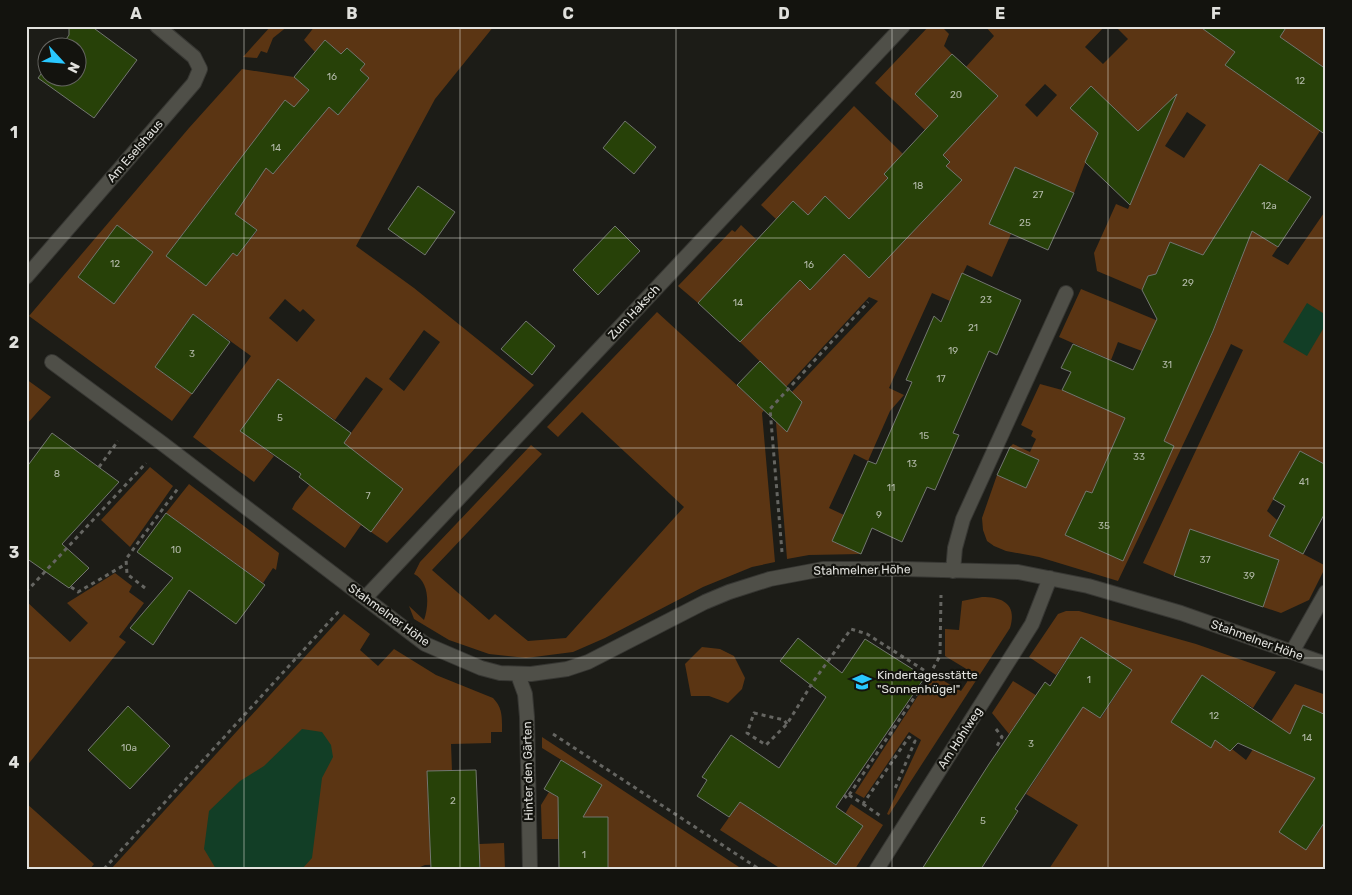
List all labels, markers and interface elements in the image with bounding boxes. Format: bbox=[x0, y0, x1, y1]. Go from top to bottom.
text: A bbox=[130, 4, 142, 23]
text: B bbox=[346, 4, 358, 23]
text: C bbox=[562, 4, 574, 23]
text: D bbox=[778, 4, 790, 23]
text: E bbox=[995, 4, 1005, 23]
text: F bbox=[1211, 4, 1221, 23]
north arrow bbox=[38, 38, 88, 88]
text: N bbox=[63, 59, 83, 76]
house number: 16 bbox=[327, 71, 337, 83]
house number: 12 bbox=[1295, 75, 1305, 87]
house number: 20 bbox=[950, 89, 962, 101]
street label: Am Eselshaus bbox=[104, 117, 166, 185]
text: 1 bbox=[10, 123, 18, 142]
house number: 14 bbox=[271, 142, 281, 154]
house number: 18 bbox=[913, 180, 923, 192]
house number: 27 bbox=[1033, 189, 1044, 201]
house number: 12a bbox=[1261, 200, 1277, 212]
house number: 25 bbox=[1019, 217, 1031, 229]
house number: 12 bbox=[110, 258, 120, 270]
house number: 16 bbox=[804, 259, 814, 271]
house number: 29 bbox=[1182, 277, 1194, 289]
street label: Zum Haksch bbox=[605, 282, 663, 342]
house number: 23 bbox=[980, 294, 992, 306]
house number: 14 bbox=[733, 297, 743, 309]
house number: 21 bbox=[968, 322, 978, 334]
text: 2 bbox=[9, 333, 19, 352]
house number: 19 bbox=[948, 345, 958, 357]
house number: 3 bbox=[189, 348, 195, 360]
house number: 31 bbox=[1162, 359, 1172, 371]
house number: 17 bbox=[936, 373, 946, 385]
house number: 5 bbox=[277, 412, 283, 424]
house number: 15 bbox=[919, 430, 929, 442]
house number: 33 bbox=[1133, 451, 1145, 463]
house number: 13 bbox=[907, 458, 917, 470]
house number: 8 bbox=[54, 468, 60, 480]
house number: 41 bbox=[1299, 476, 1309, 488]
house number: 11 bbox=[887, 482, 895, 494]
house number: 7 bbox=[365, 490, 371, 502]
house number: 9 bbox=[876, 509, 882, 521]
house number: 35 bbox=[1098, 520, 1110, 532]
text: 3 bbox=[9, 543, 19, 562]
house number: 10 bbox=[171, 544, 181, 556]
house number: 37 bbox=[1199, 554, 1211, 566]
street label: Stahmelner Höhe bbox=[813, 562, 911, 578]
house number: 39 bbox=[1243, 570, 1255, 582]
street label: Stahmelner Höhe bbox=[346, 581, 433, 649]
street label: Stahmelner Höhe bbox=[1209, 617, 1305, 663]
place label: Kindertagesstätte "Sonnenhügel" bbox=[877, 668, 978, 696]
school or university icon: Kindertagesstätte "Sonnenhügel" bbox=[851, 671, 873, 693]
house number: 1 bbox=[1087, 674, 1091, 686]
street label: Am Hohlweg bbox=[935, 705, 985, 771]
house number: 12 bbox=[1209, 710, 1219, 722]
street label: Hinter den Gärten bbox=[520, 721, 536, 821]
house number: 14 bbox=[1302, 732, 1312, 744]
house number: 3 bbox=[1028, 738, 1034, 750]
house number: 10a bbox=[121, 742, 137, 754]
text: 4 bbox=[9, 753, 20, 772]
house number: 2 bbox=[450, 795, 456, 807]
house number: 5 bbox=[980, 815, 986, 827]
house number: 1 bbox=[582, 849, 586, 861]

